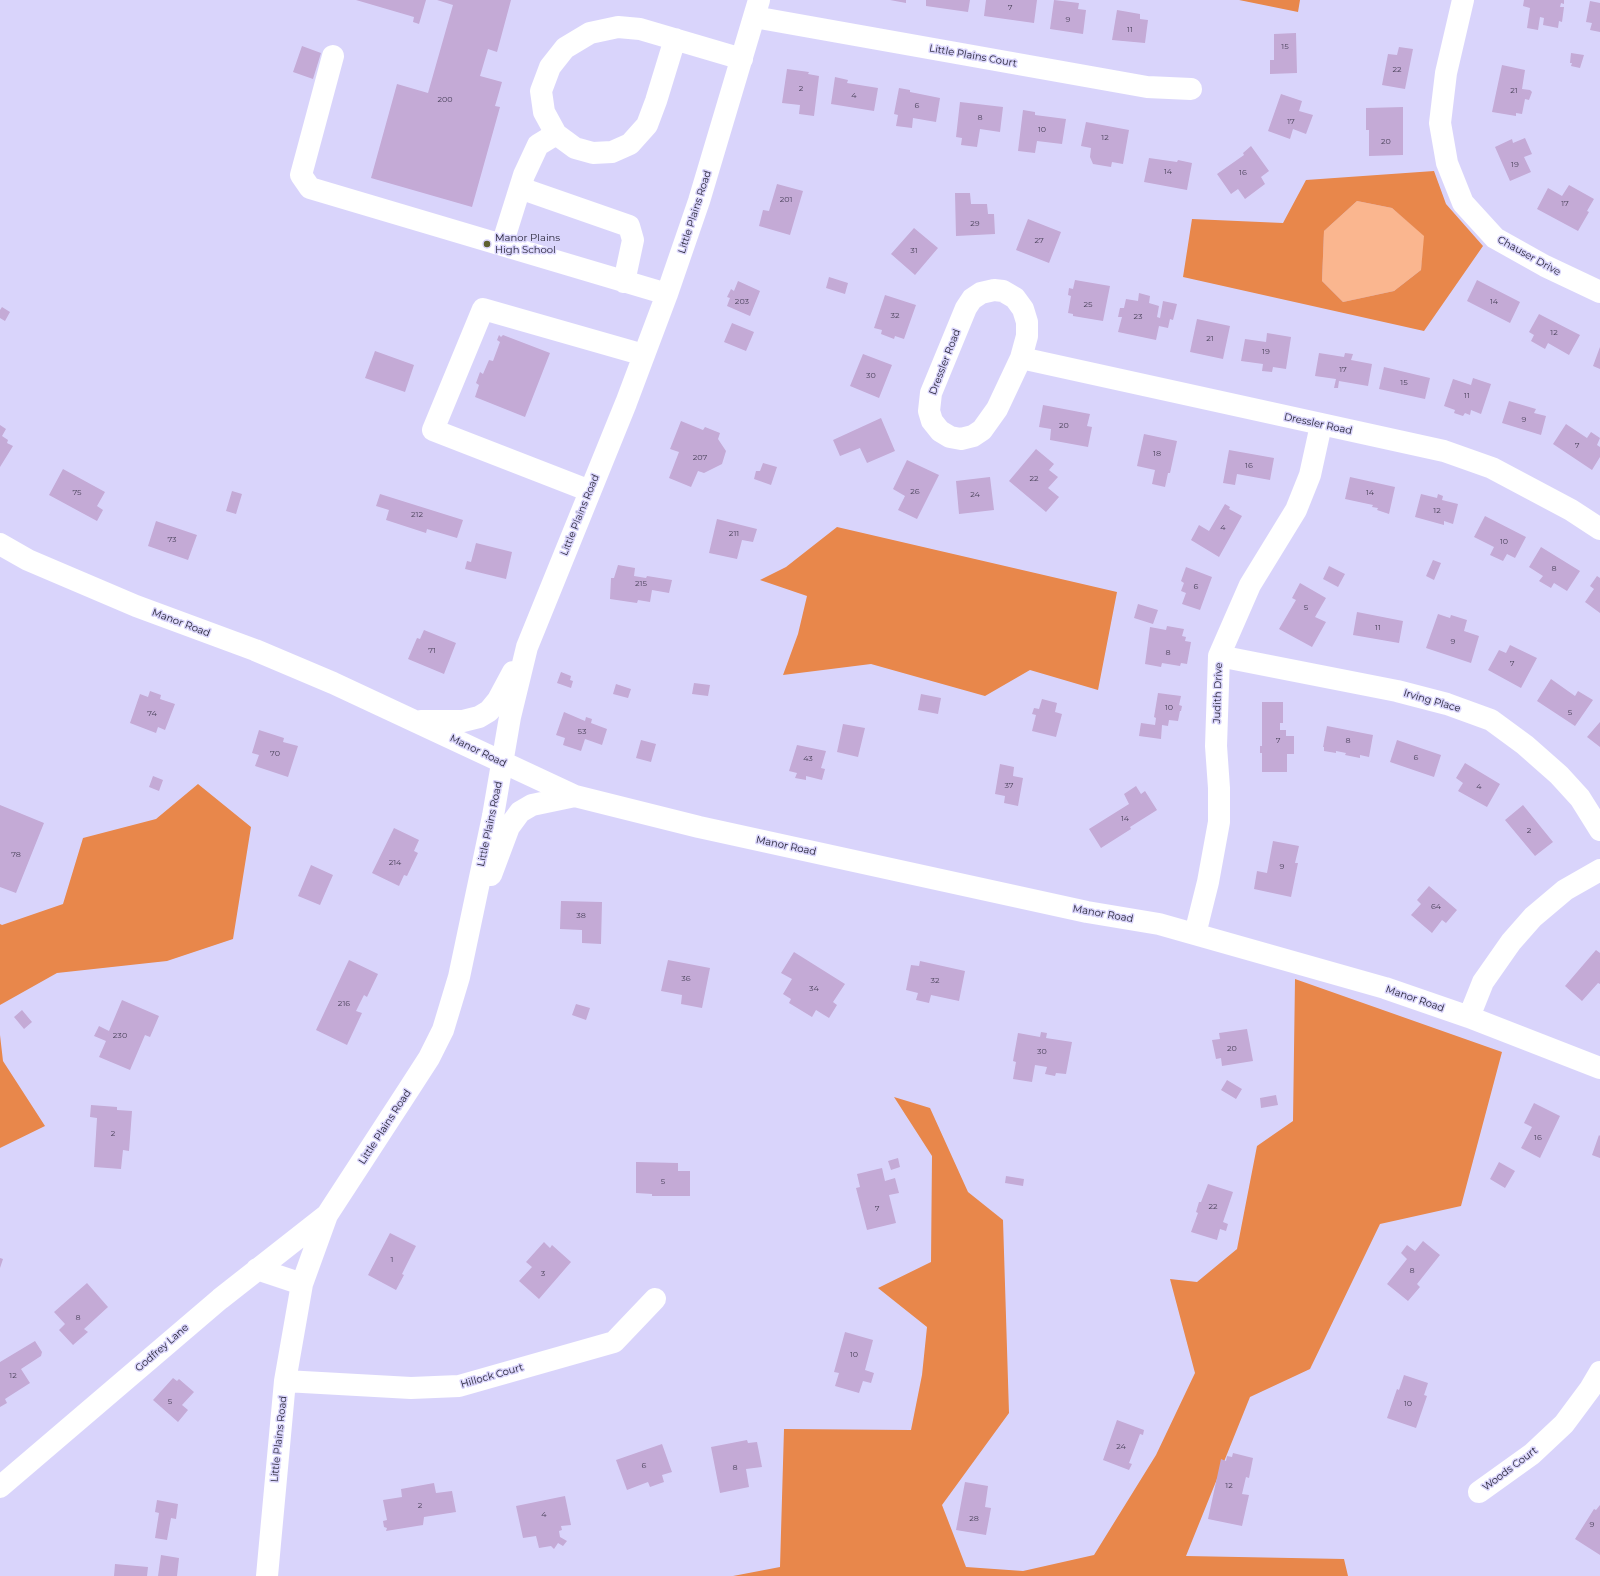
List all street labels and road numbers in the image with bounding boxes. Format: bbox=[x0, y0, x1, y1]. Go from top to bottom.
street label: Little Plains Court bbox=[928, 42, 1018, 70]
street label: Little Plains Road bbox=[676, 169, 714, 255]
street label: Chauser Drive bbox=[1495, 234, 1563, 278]
street label: Dressler Road bbox=[927, 327, 963, 397]
street label: Dressler Road bbox=[1283, 411, 1353, 437]
street label: Little Plains Road bbox=[558, 473, 602, 557]
street label: Manor Road bbox=[150, 606, 212, 640]
street label: Judith Drive bbox=[1211, 662, 1225, 724]
street label: Irving Place bbox=[1402, 687, 1462, 715]
street label: Manor Road bbox=[448, 732, 508, 770]
street label: Little Plains Road bbox=[475, 780, 505, 868]
street label: Manor Road bbox=[755, 834, 817, 858]
street label: Manor Road bbox=[1072, 903, 1134, 925]
street label: Manor Road bbox=[1384, 983, 1446, 1015]
street label: Little Plains Road bbox=[356, 1087, 414, 1167]
street label: Godfrey Lane bbox=[133, 1322, 191, 1374]
street label: Hillock Court bbox=[459, 1361, 525, 1391]
street label: Little Plains Road bbox=[269, 1395, 289, 1483]
street label: Woods Court bbox=[1480, 1445, 1540, 1493]

